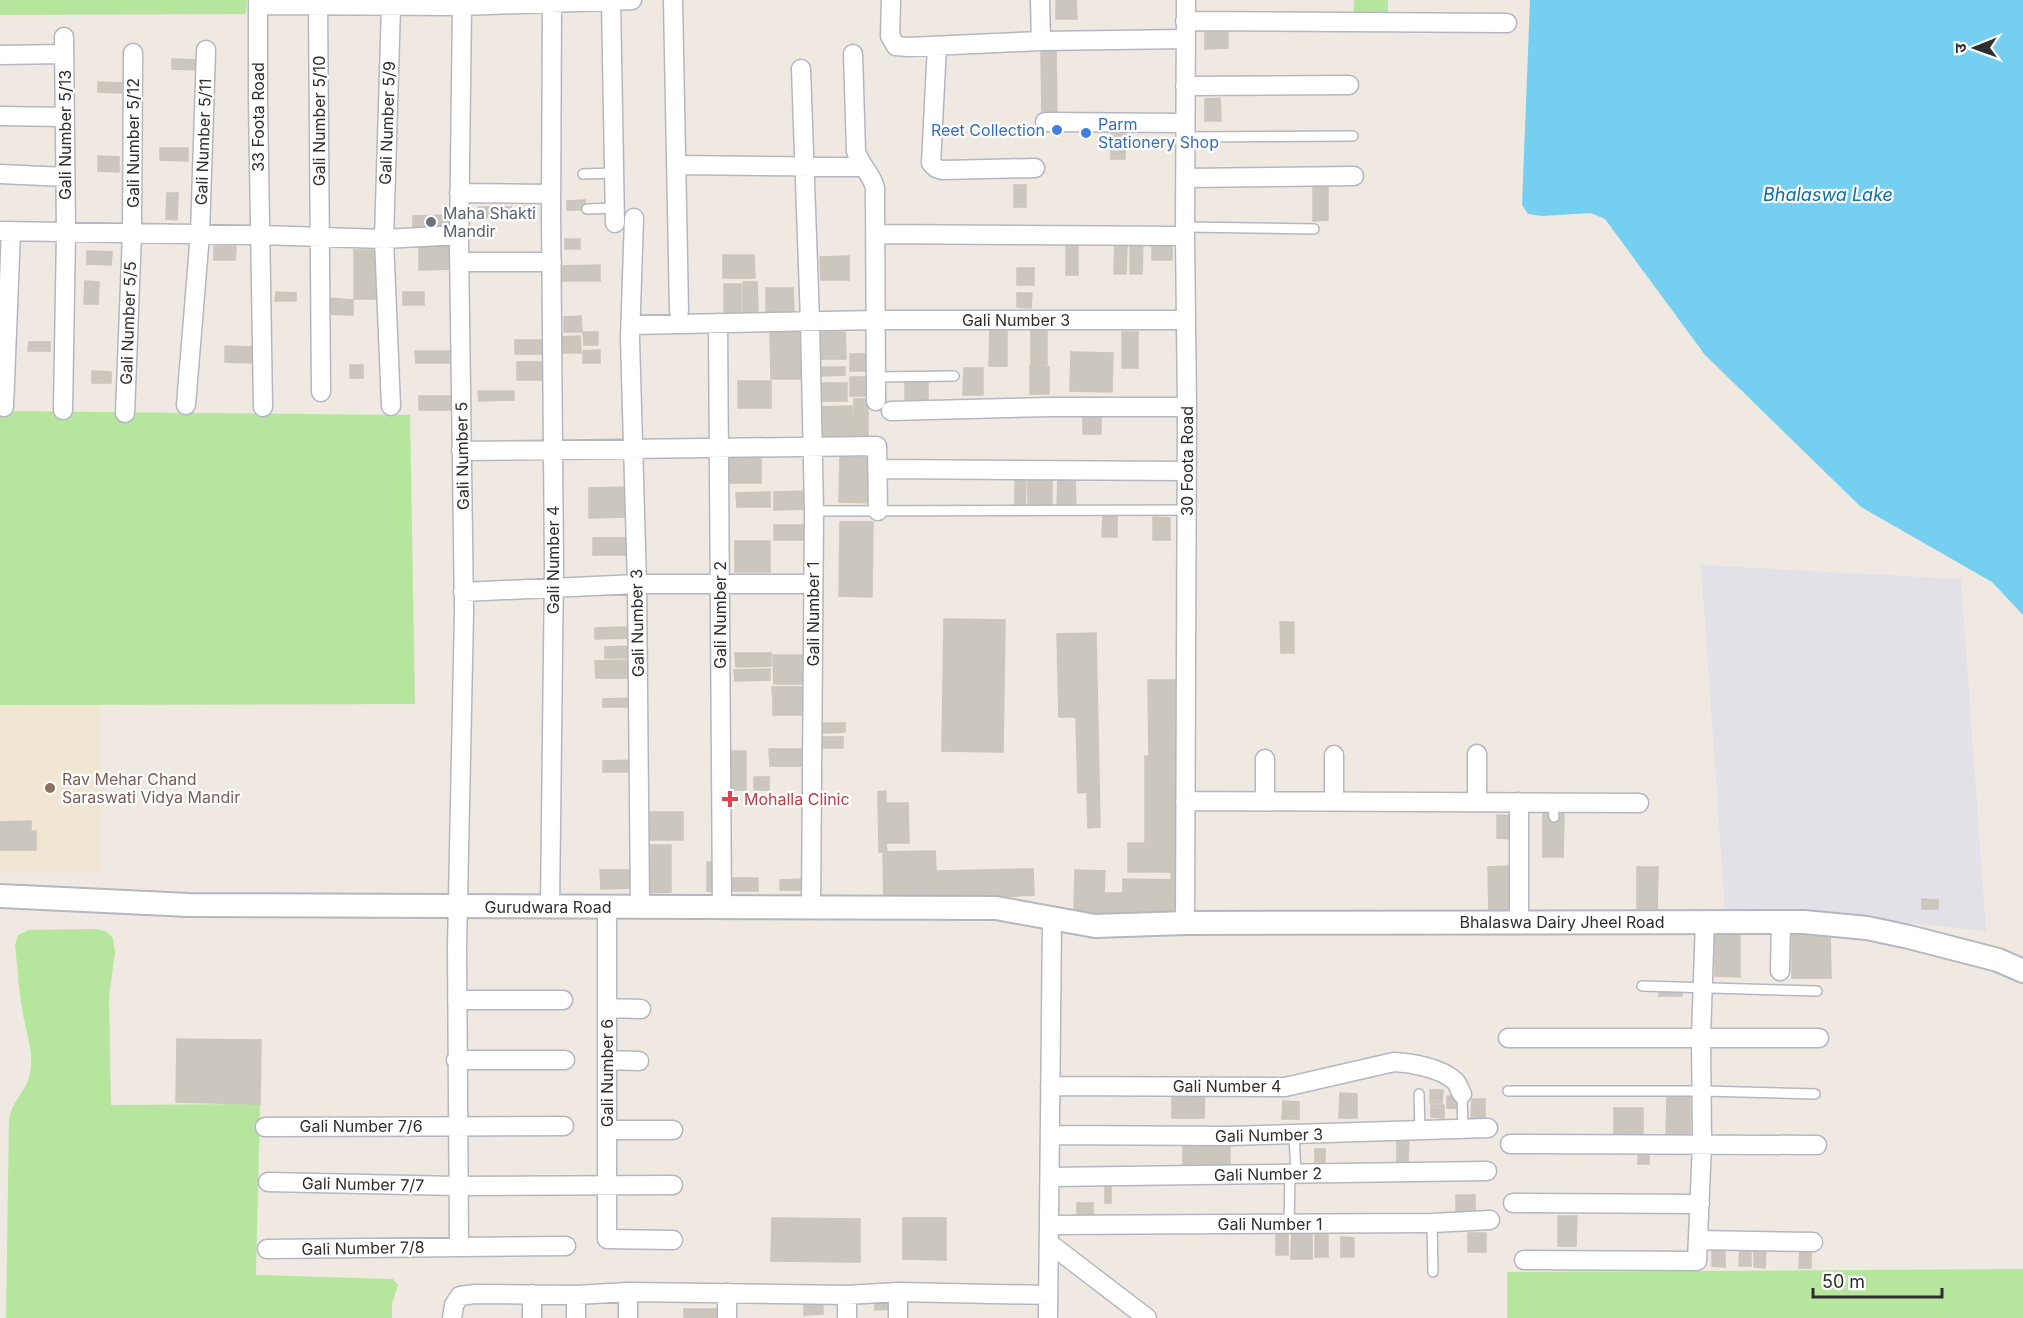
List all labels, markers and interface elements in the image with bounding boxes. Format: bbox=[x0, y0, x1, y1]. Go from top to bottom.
north arrow bbox=[1945, 18, 2005, 78]
text: उ bbox=[1950, 43, 1970, 53]
street label: Gali Number 5/10 bbox=[309, 56, 329, 186]
street label: Gali Number 5/9 bbox=[375, 61, 399, 185]
street label: 33 Foota Road bbox=[248, 62, 268, 172]
street label: Gali Number 5/13 bbox=[55, 70, 75, 200]
street label: Gali Number 5/12 bbox=[123, 78, 143, 208]
street label: Gali Number 5/11 bbox=[191, 78, 215, 206]
place label: Parm Stationery Shop bbox=[1098, 114, 1219, 152]
place label: Reet Collection bbox=[931, 120, 1045, 140]
marker: Reet Collection bbox=[1050, 123, 1064, 137]
marker: Parm Stationery Shop bbox=[1079, 126, 1093, 140]
water label: Bhalaswa Lake bbox=[1763, 184, 1893, 205]
place label: Maha Shakti Mandir bbox=[443, 203, 536, 241]
marker: Maha Shakti Mandir bbox=[424, 215, 438, 229]
street label: Gali Number 5/5 bbox=[116, 261, 140, 385]
street label: Gali Number 3 bbox=[962, 310, 1070, 330]
street label: Gali Number 5 bbox=[451, 402, 473, 510]
street label: 30 Foota Road bbox=[1177, 406, 1197, 516]
street label: Gali Number 4 bbox=[543, 506, 563, 614]
street label: Gali Number 2 bbox=[710, 561, 730, 669]
street label: Gali Number 1 bbox=[803, 562, 823, 666]
street label: Gali Number 3 bbox=[626, 569, 648, 677]
place label: Rav Mehar Chand Saraswati Vidya Mandir bbox=[62, 769, 240, 807]
marker: Rav Mehar Chand Saraswati Vidya Mandir bbox=[43, 781, 57, 795]
place label: Mohalla Clinic bbox=[744, 789, 850, 809]
marker: Mohalla Clinic bbox=[721, 790, 739, 808]
street label: Gurudwara Road bbox=[485, 897, 611, 917]
street label: Bhalaswa Dairy Jheel Road bbox=[1459, 912, 1665, 932]
street label: Gali Number 6 bbox=[597, 1019, 617, 1127]
street label: Gali Number 4 bbox=[1173, 1076, 1281, 1096]
street label: Gali Number 7/6 bbox=[299, 1116, 423, 1136]
street label: Gali Number 3 bbox=[1215, 1124, 1323, 1146]
street label: Gali Number 2 bbox=[1214, 1163, 1322, 1185]
street label: Gali Number 7/7 bbox=[302, 1173, 424, 1195]
street label: Gali Number 1 bbox=[1218, 1214, 1322, 1234]
street label: Gali Number 7/8 bbox=[301, 1237, 425, 1259]
scale bar bbox=[1813, 1261, 1942, 1299]
text: 50 m bbox=[1822, 1271, 1865, 1292]

